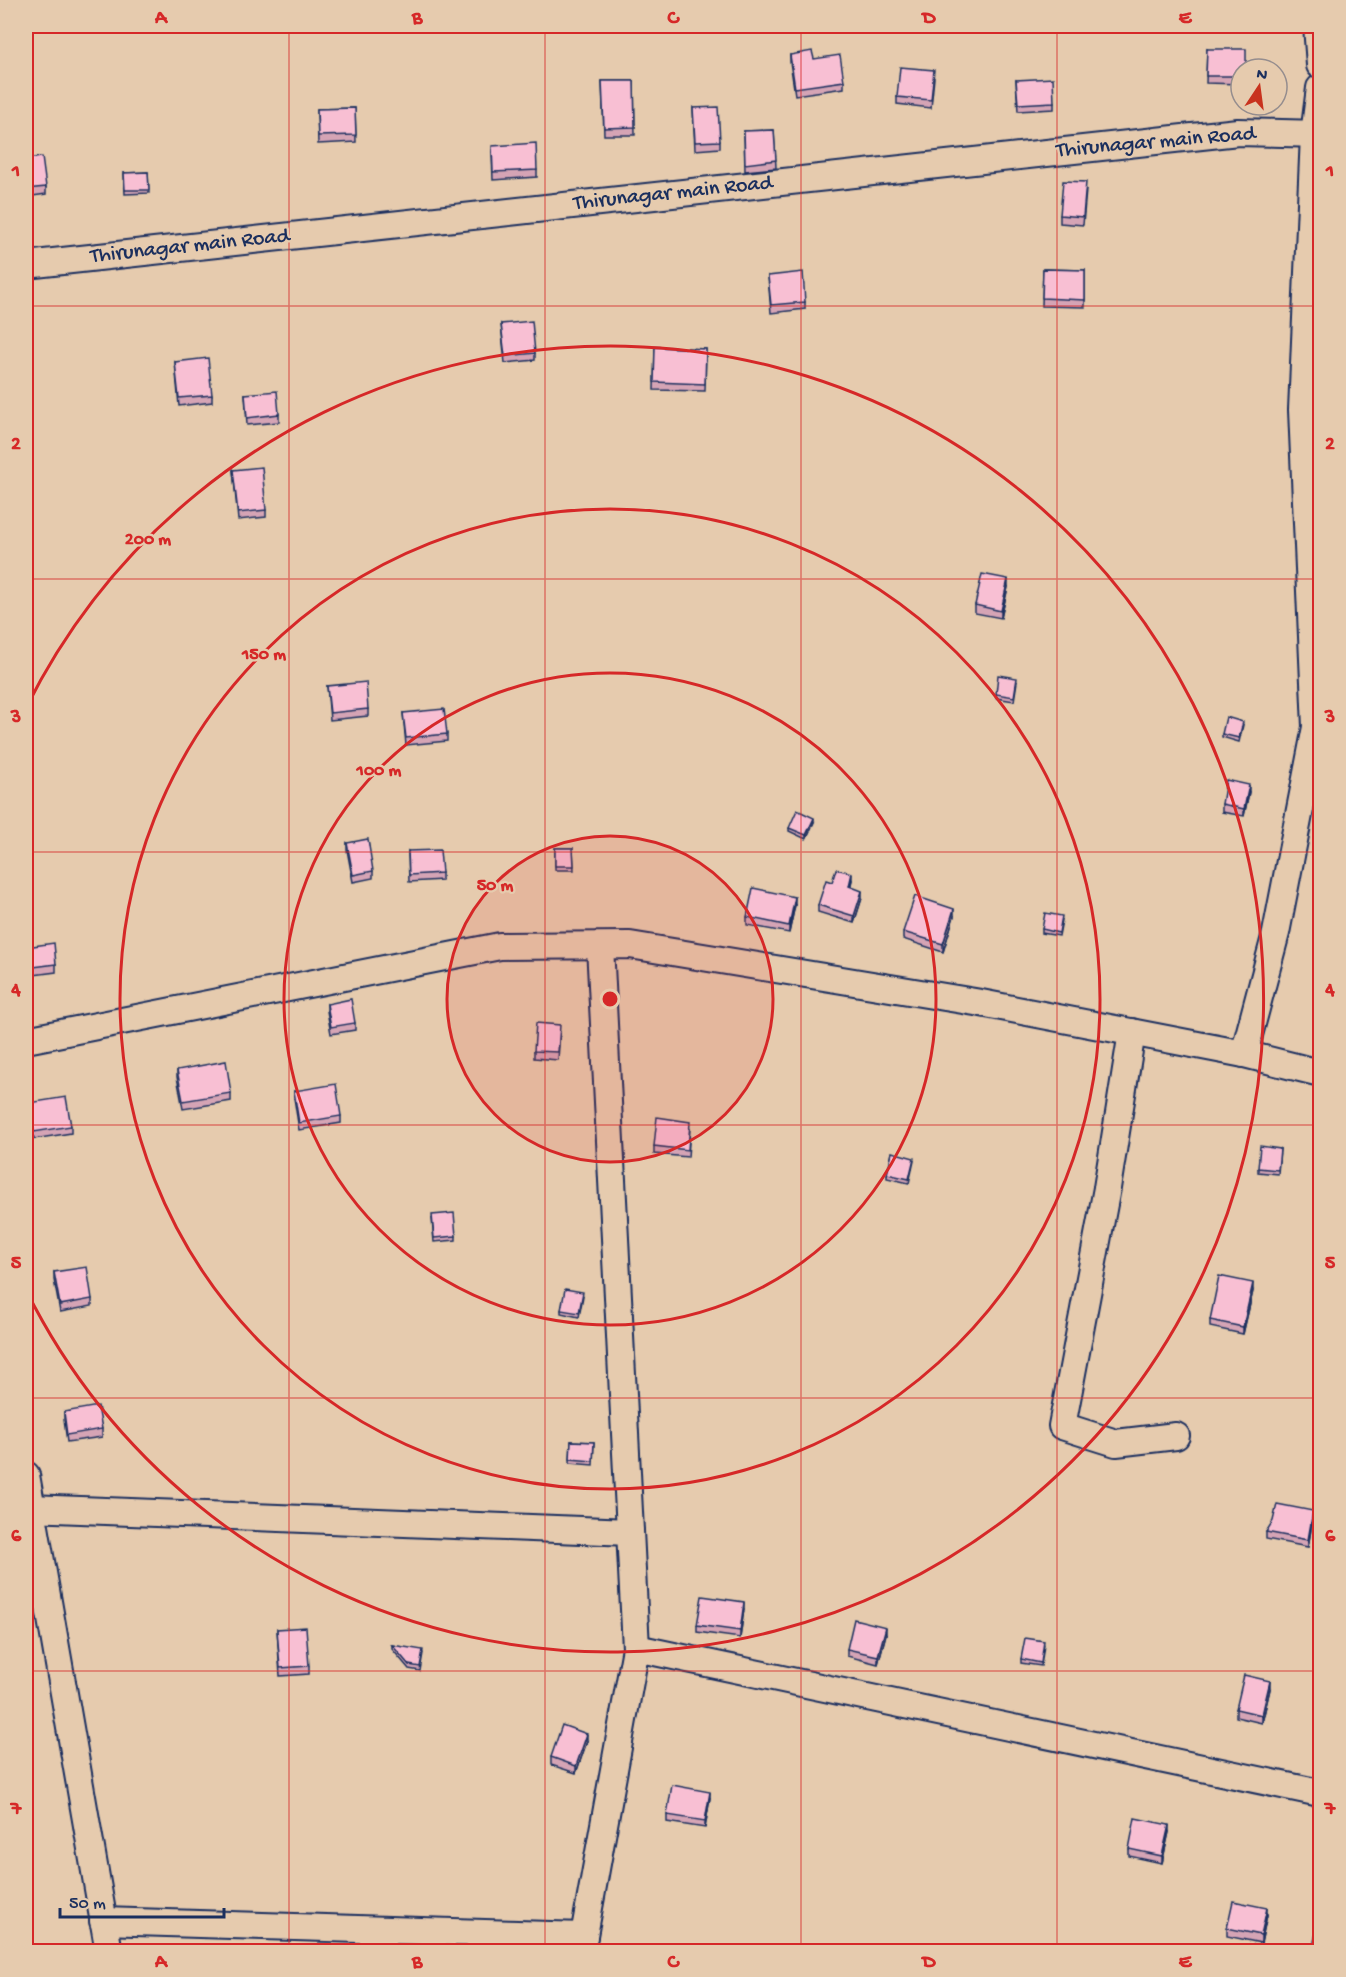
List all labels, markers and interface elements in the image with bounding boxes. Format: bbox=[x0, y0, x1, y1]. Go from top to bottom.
text: A bbox=[154, 8, 169, 31]
text: B bbox=[411, 8, 423, 31]
text: C bbox=[667, 8, 681, 31]
text: D bbox=[920, 8, 936, 31]
text: E bbox=[1179, 8, 1193, 31]
north arrow bbox=[1229, 57, 1289, 117]
text: N bbox=[1254, 65, 1269, 86]
street label: Thirunagar main Road bbox=[1053, 121, 1259, 165]
text: 1 bbox=[11, 161, 20, 184]
text: 1 bbox=[1325, 161, 1334, 184]
street label: Thirunagar main Road bbox=[570, 170, 776, 218]
street label: Thirunagar main Road bbox=[87, 223, 293, 271]
text: 2 bbox=[11, 434, 21, 457]
text: 2 bbox=[1325, 434, 1335, 457]
text: 200 m bbox=[125, 530, 171, 551]
text: 150 m bbox=[241, 645, 286, 666]
text: 3 bbox=[10, 707, 21, 730]
text: 3 bbox=[1324, 707, 1335, 730]
text: 100 m bbox=[356, 761, 402, 782]
text: 50 m bbox=[477, 876, 514, 897]
text: 4 bbox=[10, 980, 21, 1003]
text: 4 bbox=[1324, 980, 1335, 1003]
centre of rings bbox=[600, 989, 620, 1009]
text: 5 bbox=[11, 1253, 22, 1276]
text: 5 bbox=[1325, 1253, 1336, 1276]
text: 6 bbox=[11, 1526, 22, 1549]
text: 6 bbox=[1325, 1526, 1336, 1549]
text: 7 bbox=[10, 1799, 23, 1822]
text: 7 bbox=[1324, 1799, 1337, 1822]
scale bar bbox=[60, 1881, 224, 1919]
text: 50 m bbox=[69, 1894, 106, 1915]
text: A bbox=[154, 1952, 169, 1975]
text: B bbox=[411, 1952, 423, 1975]
text: C bbox=[667, 1952, 681, 1975]
text: D bbox=[920, 1952, 936, 1975]
text: E bbox=[1179, 1952, 1193, 1975]

